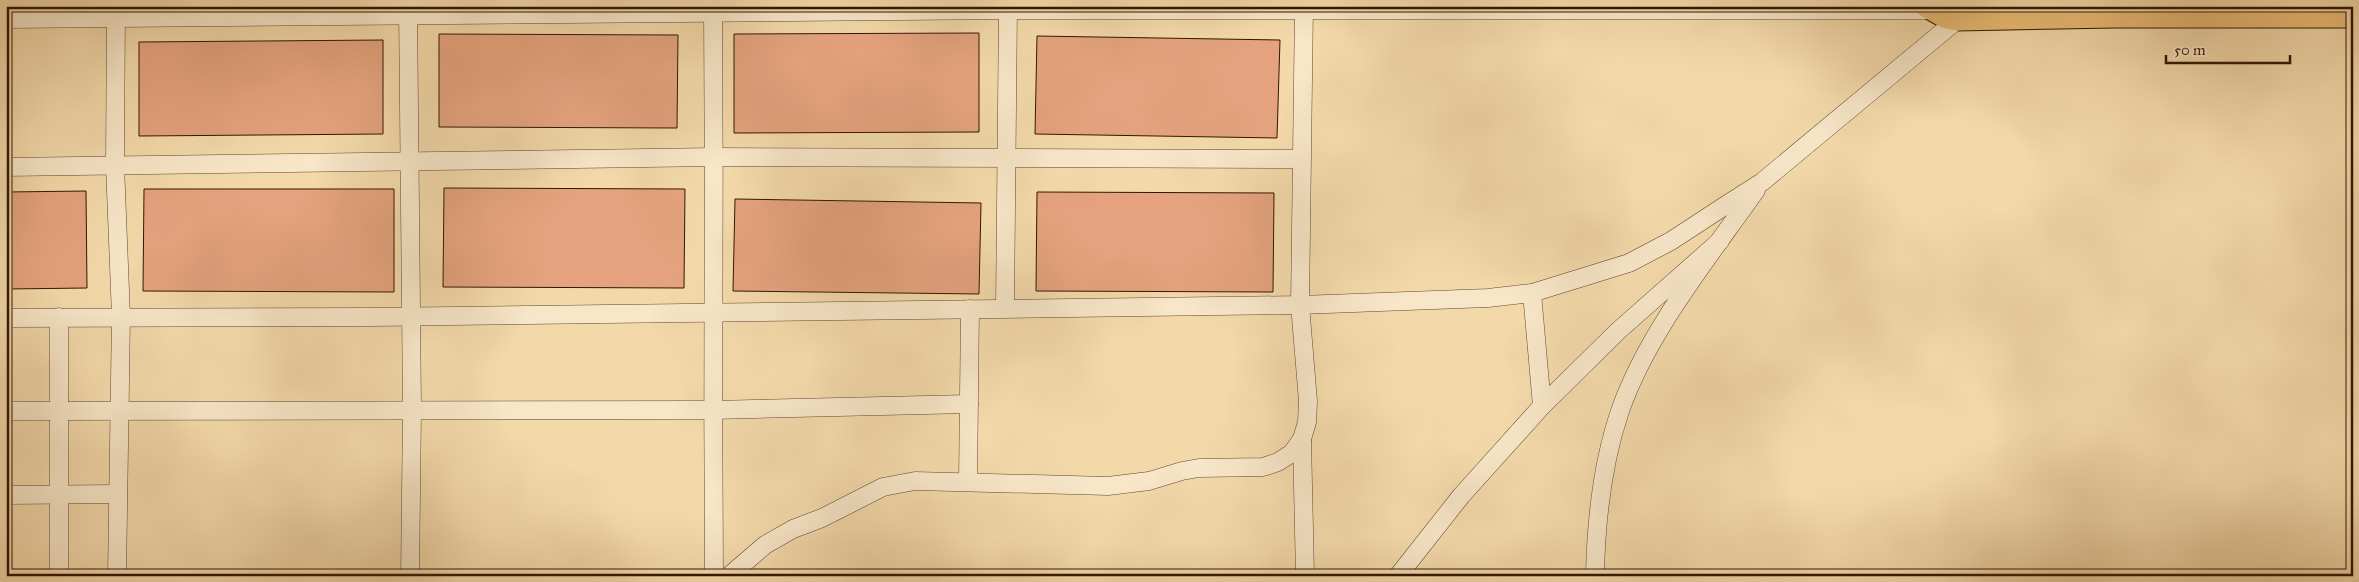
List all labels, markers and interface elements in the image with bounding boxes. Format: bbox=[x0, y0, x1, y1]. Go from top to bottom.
scale bar bbox=[2166, 32, 2290, 64]
text: 50 m bbox=[2174, 41, 2206, 59]

